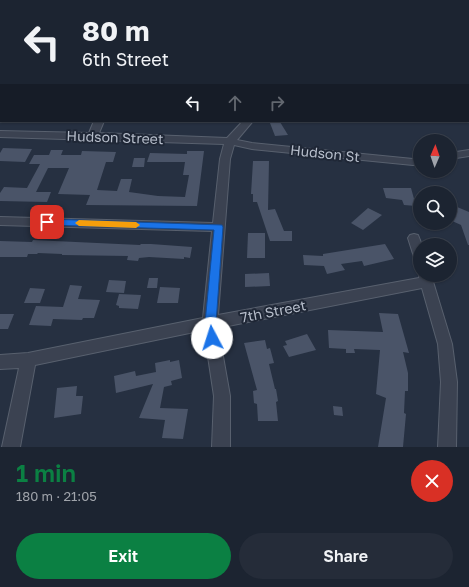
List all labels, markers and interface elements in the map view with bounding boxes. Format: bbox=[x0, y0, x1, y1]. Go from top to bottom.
text: 80 m bbox=[82, 14, 150, 47]
icon: left bbox=[16, 16, 68, 68]
text: 6th Street bbox=[82, 48, 169, 70]
icon: left bbox=[182, 92, 204, 114]
icon: ahead bbox=[224, 92, 246, 114]
icon: right bbox=[266, 92, 288, 114]
street label: Hudson Street bbox=[66, 127, 164, 147]
north arrow bbox=[413, 134, 457, 178]
map controls bbox=[413, 134, 457, 282]
street label: Hudson St bbox=[289, 141, 361, 165]
button: search bbox=[413, 186, 457, 230]
pin bbox=[30, 205, 64, 239]
icon: arrive bbox=[36, 211, 58, 233]
button: layers bbox=[413, 238, 457, 282]
street label: 7th Street bbox=[239, 296, 307, 326]
position arrow bbox=[191, 317, 233, 359]
text: 1 min bbox=[16, 458, 76, 487]
button: close bbox=[411, 460, 453, 502]
text: 180 m · 21:05 bbox=[16, 488, 97, 504]
button: Exit bbox=[16, 533, 231, 579]
button: Share bbox=[239, 533, 453, 579]

